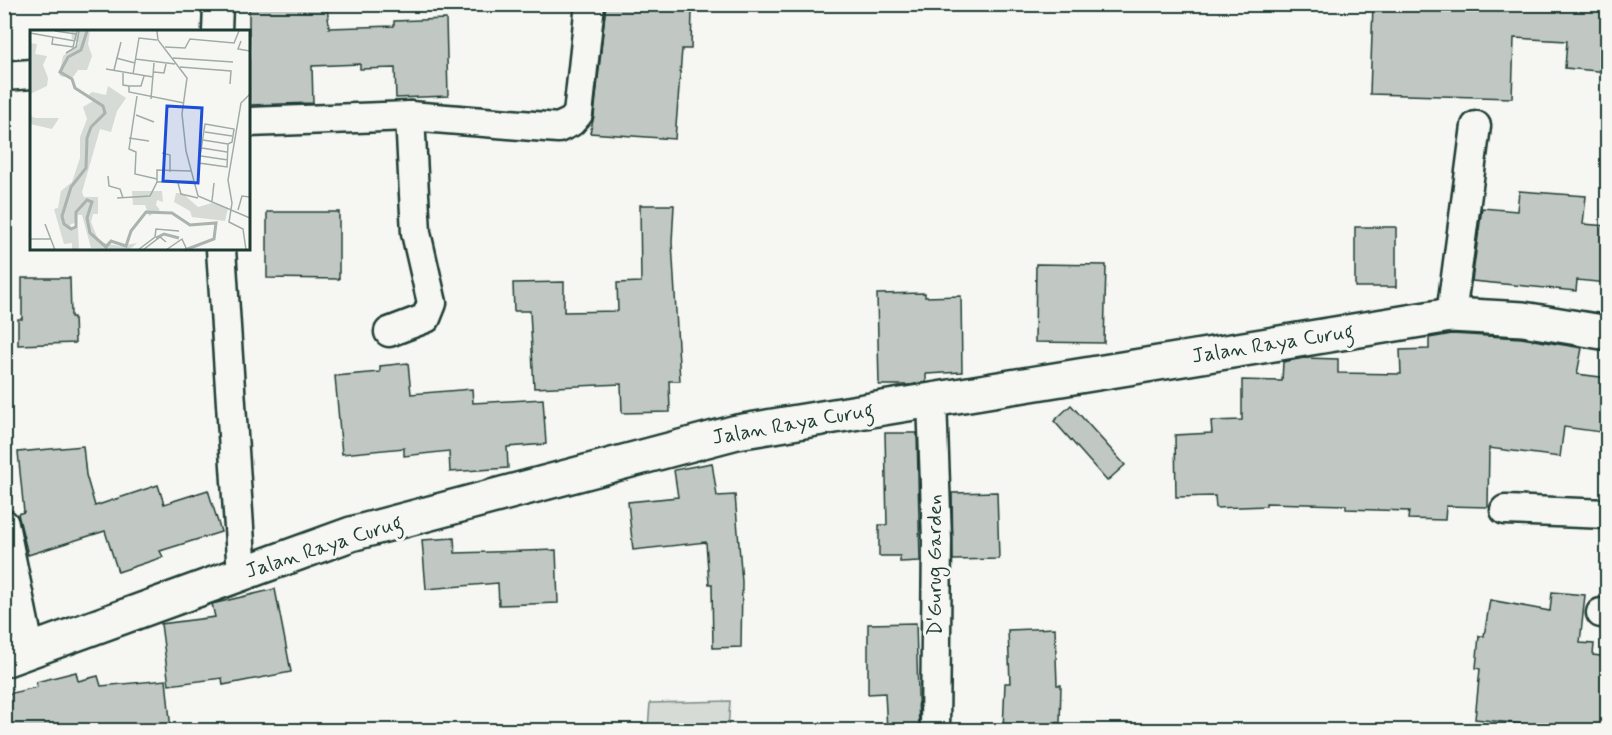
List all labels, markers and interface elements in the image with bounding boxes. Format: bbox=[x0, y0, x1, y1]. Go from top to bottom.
inset map bbox=[30, 30, 250, 250]
street label: Jalan Raya Curug bbox=[1190, 317, 1356, 373]
street label: Jalan Raya Curug bbox=[710, 396, 876, 454]
street label: D'Gurug Garden bbox=[921, 494, 950, 636]
street label: Jalan Raya Curug bbox=[242, 508, 407, 588]

